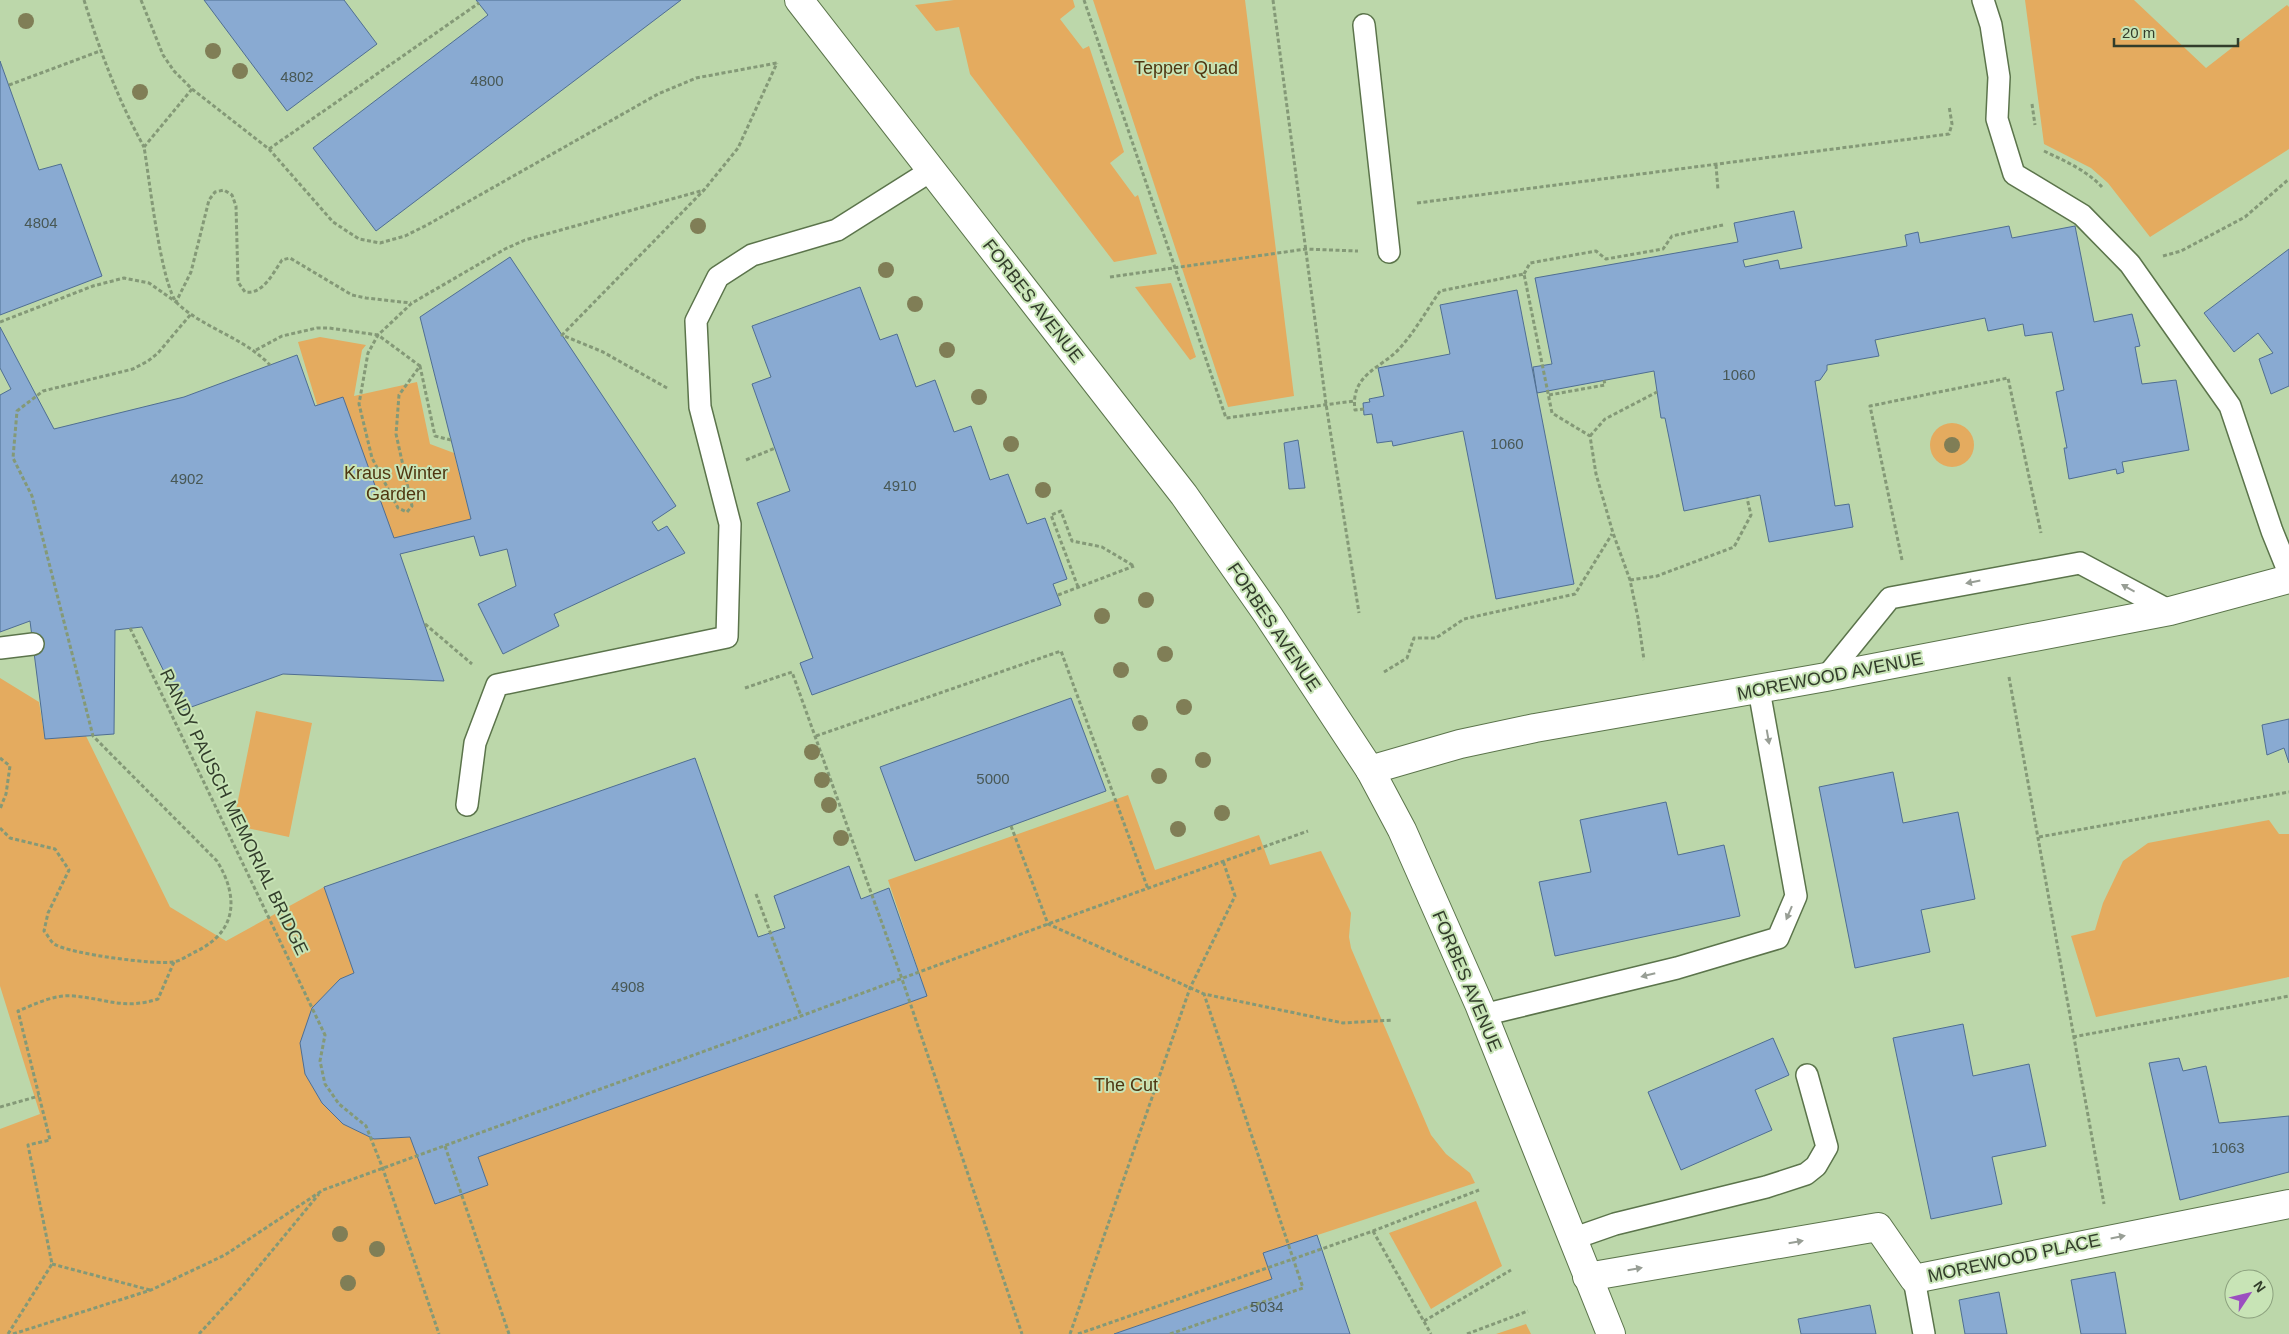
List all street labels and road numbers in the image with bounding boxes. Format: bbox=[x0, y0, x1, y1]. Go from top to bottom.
street label: FORBES AVENUE bbox=[979, 235, 1087, 367]
street label: FORBES AVENUE bbox=[1224, 559, 1324, 695]
street label: MOREWOOD AVENUE bbox=[1735, 648, 1925, 704]
street label: RANDY PAUSCH MEMORIAL BRIDGE bbox=[156, 666, 312, 958]
street label: FORBES AVENUE bbox=[1428, 908, 1506, 1054]
street label: MOREWOOD PLACE bbox=[1926, 1230, 2102, 1286]

